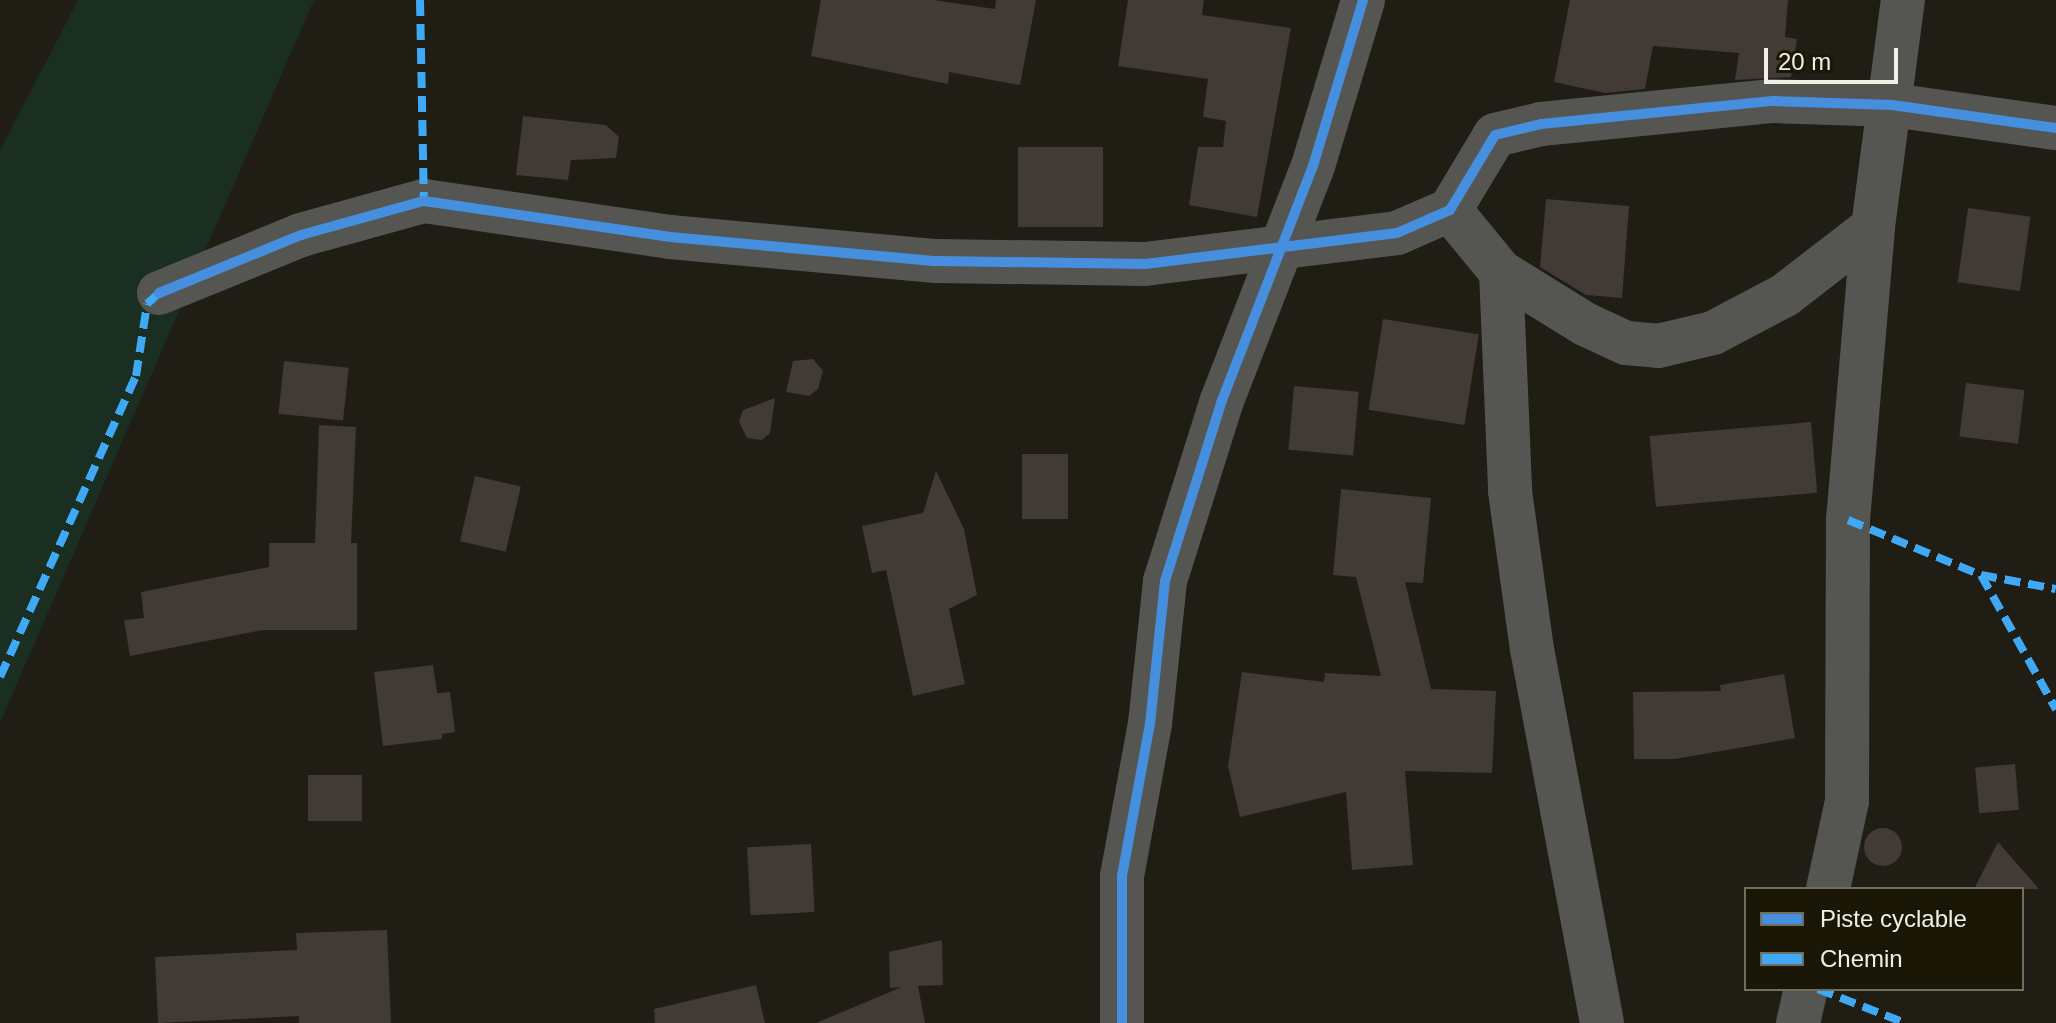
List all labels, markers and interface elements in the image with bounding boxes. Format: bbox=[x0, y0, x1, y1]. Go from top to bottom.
scale bar bbox=[1768, 32, 1902, 82]
text: 20 m bbox=[1778, 48, 1831, 75]
legend bbox=[1744, 887, 2024, 991]
text: Piste cyclable bbox=[1820, 905, 1967, 932]
text: Chemin bbox=[1820, 945, 1903, 972]

